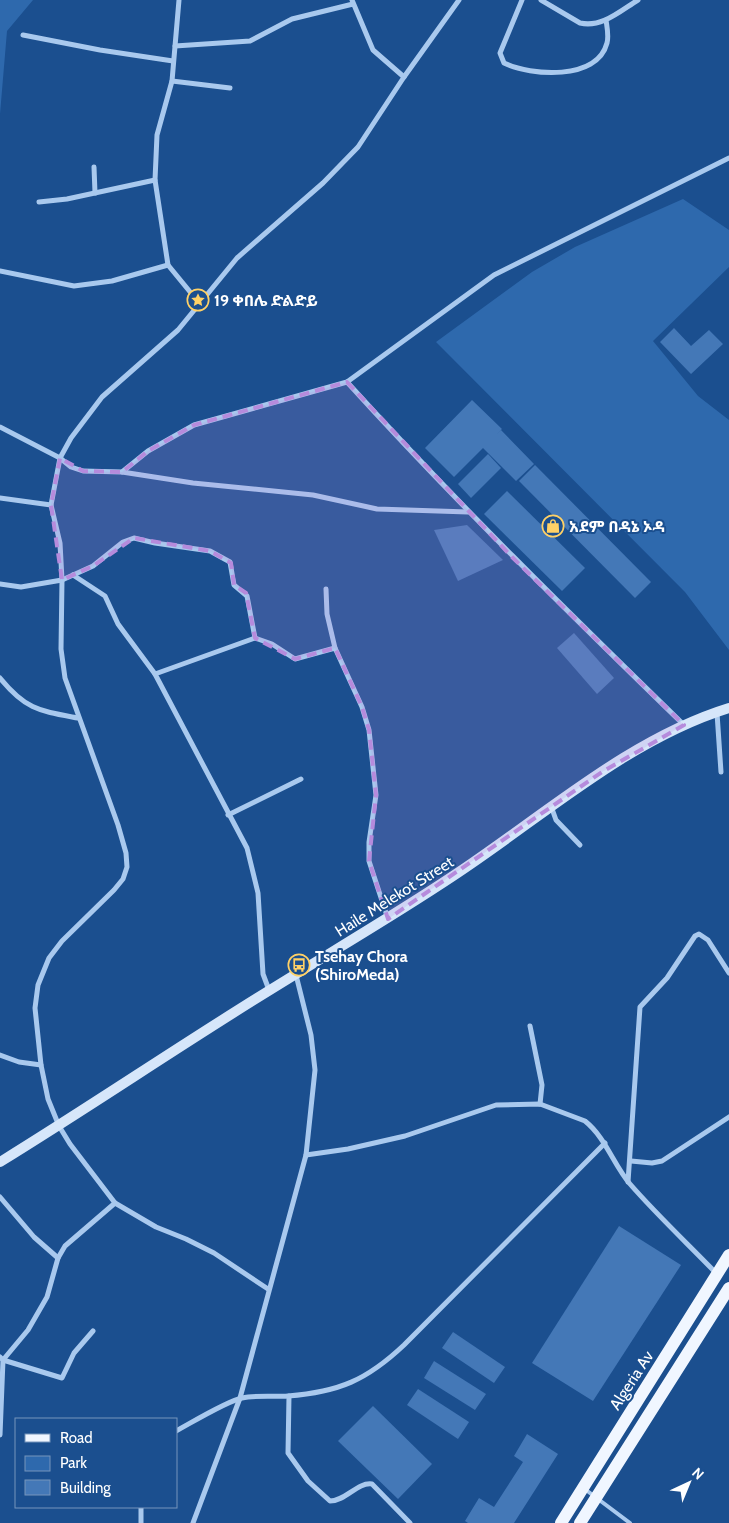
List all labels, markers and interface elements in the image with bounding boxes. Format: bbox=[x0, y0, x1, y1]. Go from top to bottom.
place icon: 19 ቀበሌ ድልድይ bbox=[186, 288, 210, 312]
place label: 19 ቀበሌ ድልድይ bbox=[214, 291, 318, 310]
shop icon: አደም በዳኔ ኦዳ bbox=[541, 514, 565, 538]
place label: አደም በዳኔ ኦዳ bbox=[569, 517, 665, 536]
street label: Haile Melekot Street bbox=[331, 852, 458, 941]
place label: Tsehay Chora (ShiroMeda) bbox=[315, 947, 408, 984]
bus stop icon: Tsehay Chora (ShiroMeda) bbox=[287, 953, 311, 977]
street label: Algeria Av bbox=[605, 1347, 658, 1413]
legend bbox=[15, 1418, 178, 1508]
text: Road bbox=[60, 1429, 93, 1447]
text: Park bbox=[60, 1454, 87, 1472]
north arrow bbox=[664, 1458, 714, 1508]
text: N bbox=[688, 1464, 708, 1484]
text: Building bbox=[60, 1479, 111, 1497]

